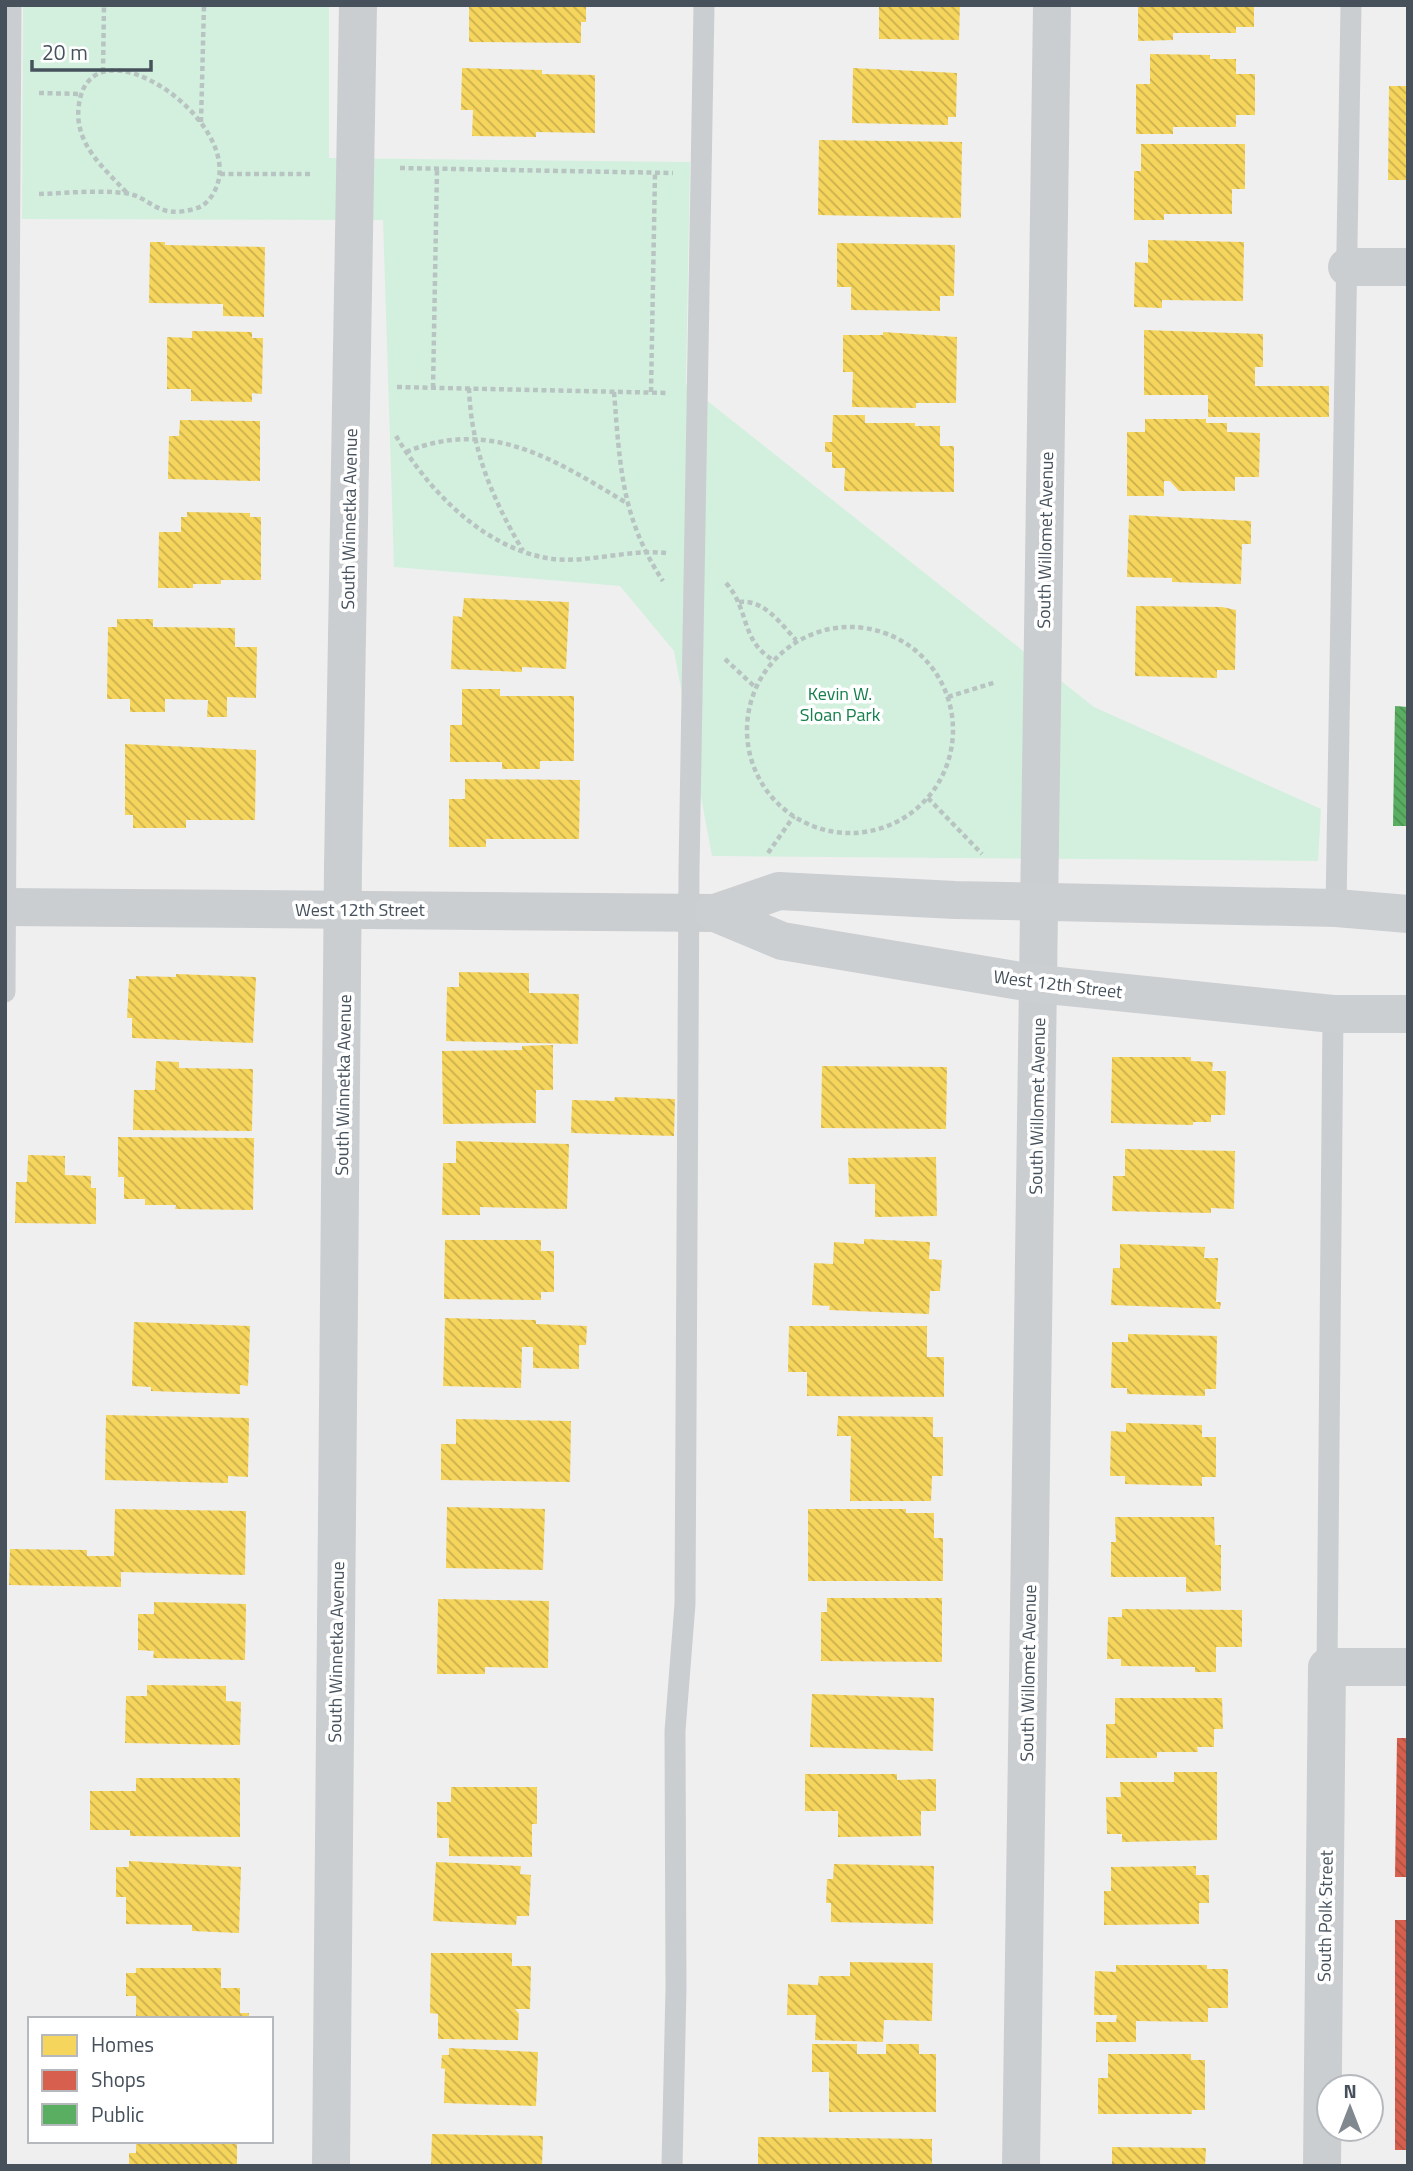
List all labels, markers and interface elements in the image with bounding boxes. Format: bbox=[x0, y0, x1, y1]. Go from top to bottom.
scale bar bbox=[32, 28, 150, 72]
text: 20 m bbox=[42, 36, 88, 68]
street label: South Winnetka Avenue bbox=[334, 428, 364, 610]
street label: South Willomet Avenue bbox=[1030, 451, 1060, 629]
park label: Kevin W. Sloan Park bbox=[800, 680, 881, 728]
street label: West 12th Street bbox=[295, 896, 426, 923]
street label: West 12th Street bbox=[992, 963, 1125, 1005]
street label: South Winnetka Avenue bbox=[328, 994, 358, 1176]
street label: South Willomet Avenue bbox=[1022, 1017, 1052, 1195]
street label: South Winnetka Avenue bbox=[321, 1561, 351, 1743]
street label: South Willomet Avenue bbox=[1013, 1584, 1043, 1762]
street label: South Polk Street bbox=[1310, 1849, 1340, 1982]
legend bbox=[28, 2017, 273, 2143]
text: Homes bbox=[91, 2028, 154, 2060]
text: Shops bbox=[91, 2063, 146, 2095]
north arrow bbox=[1315, 2073, 1385, 2143]
text: N bbox=[1343, 2076, 1357, 2105]
text: Public bbox=[91, 2098, 144, 2130]

